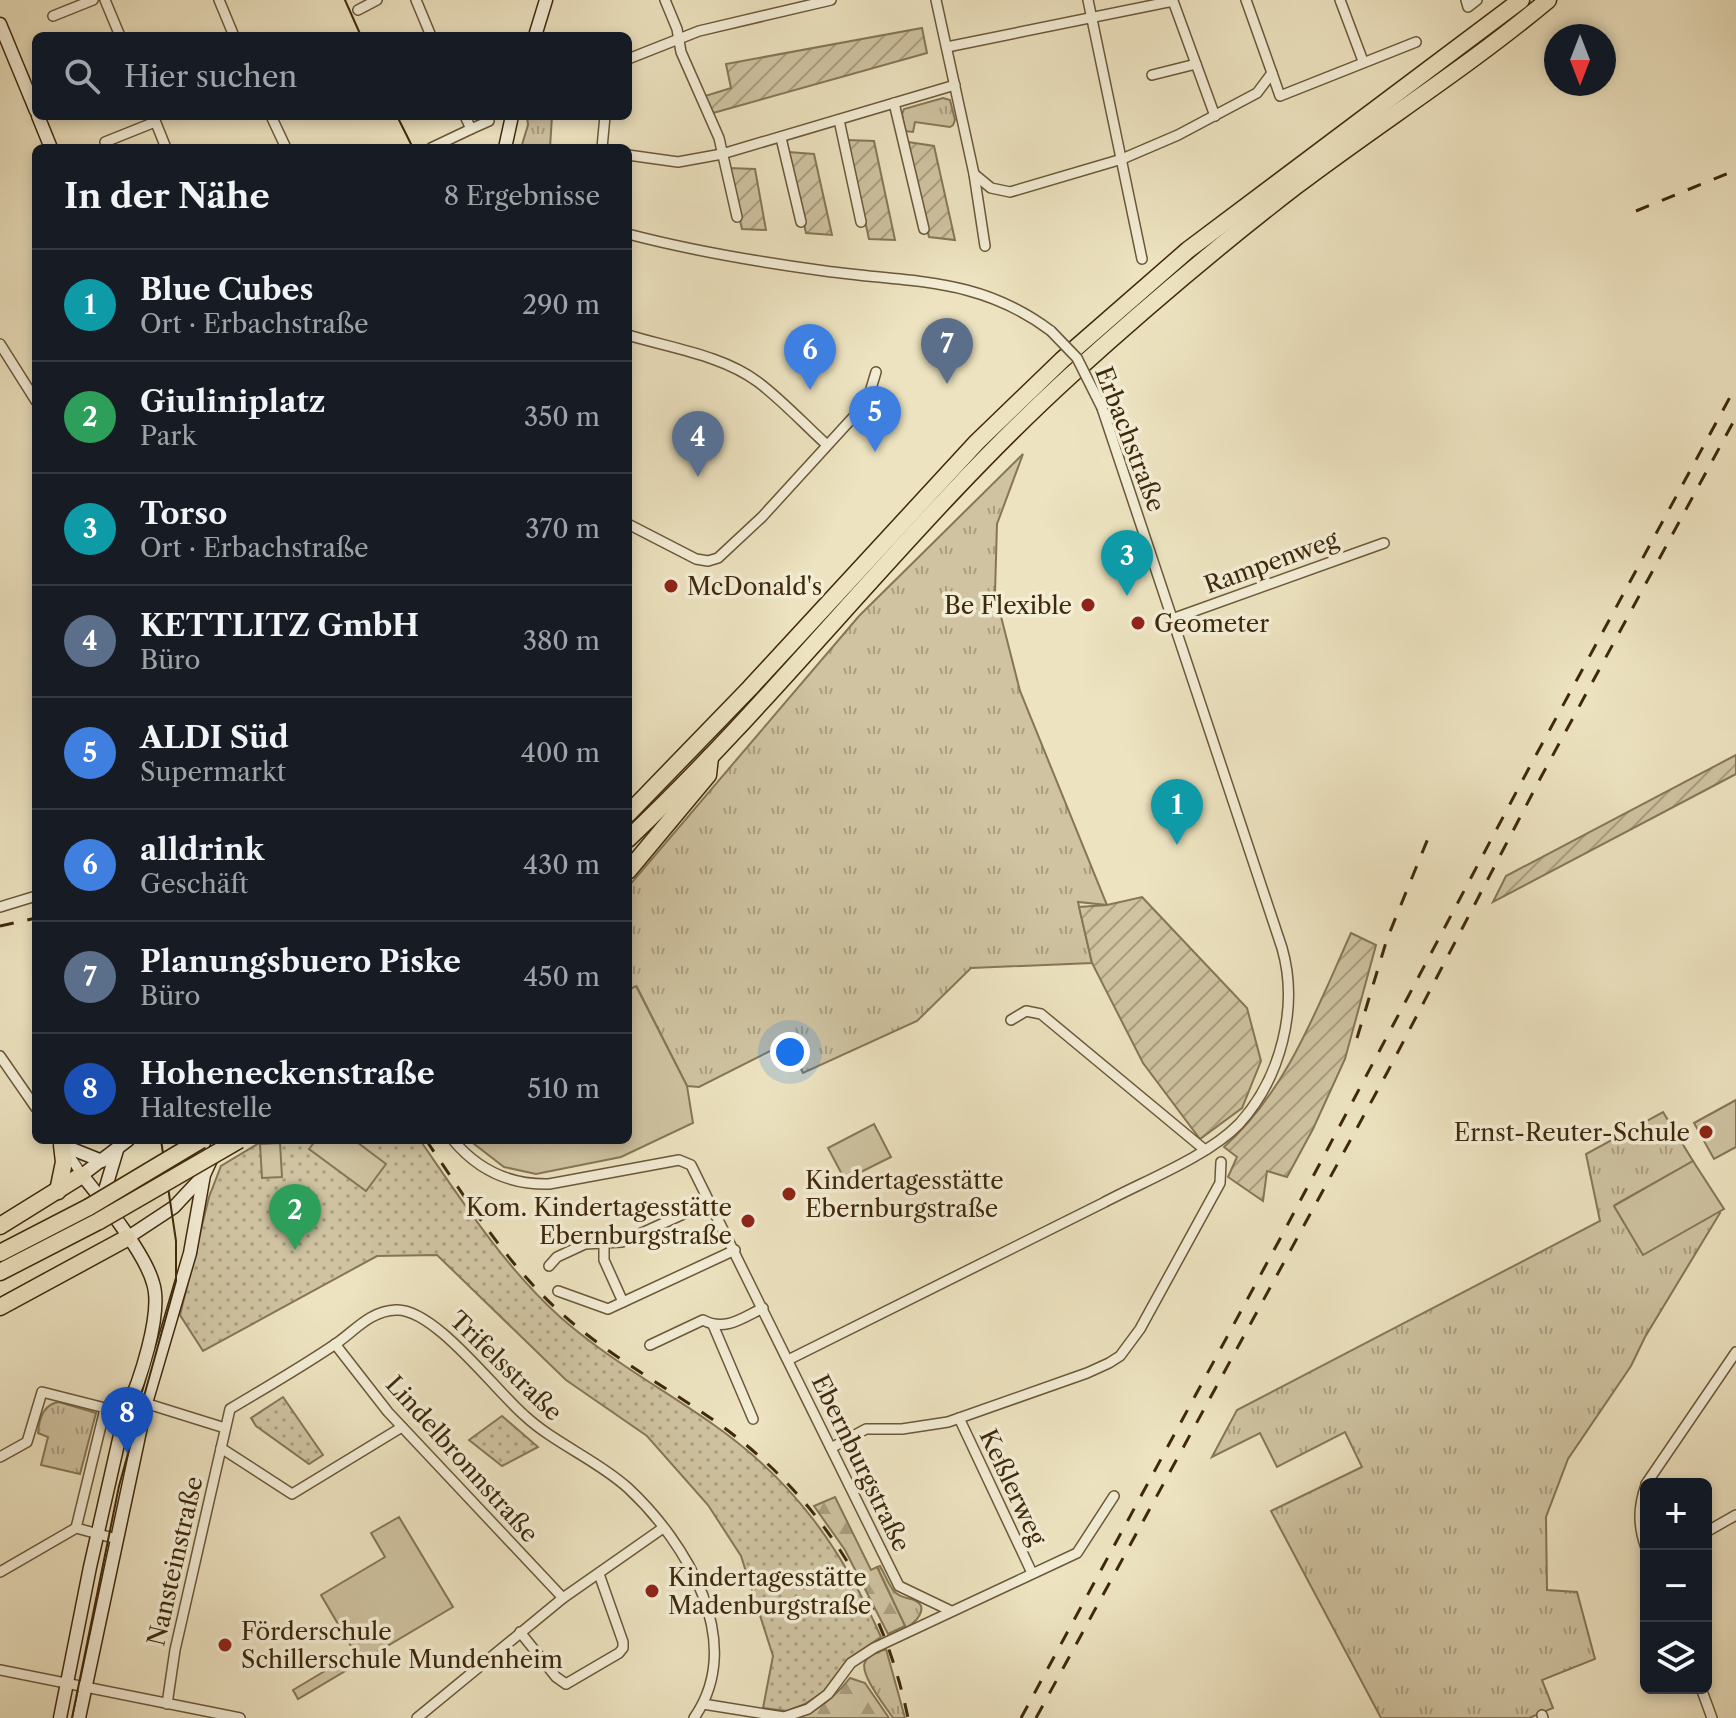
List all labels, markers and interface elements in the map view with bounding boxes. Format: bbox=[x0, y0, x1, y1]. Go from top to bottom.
north arrow bbox=[1544, 24, 1616, 96]
search box bbox=[32, 32, 632, 120]
icon: search bbox=[60, 54, 104, 98]
text: Hier suchen bbox=[124, 58, 297, 95]
text: In der Nähe bbox=[64, 175, 270, 217]
text: 8 Ergebnisse bbox=[444, 180, 600, 212]
text: Blue Cubes bbox=[140, 271, 313, 308]
text: 1 bbox=[84, 289, 96, 321]
text: 290 m bbox=[522, 289, 600, 321]
text: Ort · Erbachstraße bbox=[140, 308, 369, 340]
pin: 7 bbox=[921, 318, 973, 384]
pin: 6 bbox=[784, 324, 836, 390]
street label: Erbachstraße bbox=[1089, 362, 1171, 516]
text: Giuliniplatz bbox=[140, 383, 326, 420]
pin: 5 bbox=[849, 386, 901, 452]
text: 2 bbox=[82, 401, 98, 433]
text: 350 m bbox=[524, 401, 600, 433]
pin: 4 bbox=[672, 411, 724, 477]
text: Park bbox=[140, 420, 197, 452]
text: Torso bbox=[140, 495, 227, 532]
text: 3 bbox=[83, 513, 97, 545]
text: 370 m bbox=[525, 513, 600, 545]
street label: Rampenweg bbox=[1200, 524, 1342, 600]
pin: 3 bbox=[1101, 530, 1153, 596]
text: Ort · Erbachstraße bbox=[140, 532, 369, 564]
place label: McDonald's bbox=[687, 572, 822, 601]
marker: McDonald's bbox=[662, 577, 680, 595]
place label: Be Flexible bbox=[944, 591, 1072, 620]
marker: Be Flexible bbox=[1079, 596, 1097, 614]
text: KETTLITZ GmbH bbox=[140, 607, 419, 644]
place label: Geometer bbox=[1154, 609, 1269, 638]
marker: Geometer bbox=[1129, 614, 1147, 632]
text: 4 bbox=[82, 625, 98, 657]
text: 380 m bbox=[523, 625, 600, 657]
text: Büro bbox=[140, 644, 200, 676]
text: ALDI Süd bbox=[140, 719, 289, 756]
text: 5 bbox=[83, 737, 97, 769]
text: 400 m bbox=[521, 737, 600, 769]
text: Supermarkt bbox=[140, 756, 286, 788]
pin: 1 bbox=[1151, 779, 1203, 845]
text: alldrink bbox=[140, 831, 264, 868]
text: 6 bbox=[82, 849, 98, 881]
text: 430 m bbox=[523, 849, 600, 881]
text: Geschäft bbox=[140, 868, 248, 900]
text: Planungsbuero Piske bbox=[140, 943, 461, 980]
text: 7 bbox=[83, 961, 97, 993]
text: 450 m bbox=[523, 961, 600, 993]
text: Büro bbox=[140, 980, 200, 1012]
your location bbox=[770, 1032, 810, 1072]
text: Hoheneckenstraße bbox=[140, 1055, 435, 1092]
text: 8 bbox=[82, 1073, 98, 1105]
text: 510 m bbox=[527, 1073, 600, 1105]
text: Haltestelle bbox=[140, 1092, 272, 1124]
place label: Ernst-Reuter-Schule bbox=[1454, 1118, 1690, 1147]
marker: Ernst-Reuter-Schule bbox=[1697, 1123, 1715, 1141]
place label: Kindertagesstätte Ebernburgstraße bbox=[805, 1166, 1004, 1223]
pin: 2 bbox=[269, 1184, 321, 1250]
marker: Kindertagesstätte Ebernburgstraße bbox=[780, 1185, 798, 1203]
place label: Kom. Kindertagesstätte Ebernburgstraße bbox=[466, 1193, 732, 1250]
marker: Kom. Kindertagesstätte Ebernburgstraße bbox=[739, 1212, 757, 1230]
street label: Trifelsstraße bbox=[444, 1305, 568, 1427]
street label: Lindelbronnstraße bbox=[380, 1370, 544, 1548]
street label: Ebernburgstraße bbox=[806, 1370, 916, 1556]
pin: 8 bbox=[101, 1387, 153, 1453]
street label: Keßlerweg bbox=[974, 1425, 1053, 1550]
street label: Nansteinstraße bbox=[141, 1473, 209, 1649]
map controls bbox=[1640, 1478, 1712, 1694]
button: + bbox=[1640, 1478, 1712, 1550]
button: − bbox=[1640, 1550, 1712, 1622]
place label: Kindertagesstätte Madenburgstraße bbox=[668, 1563, 871, 1620]
marker: Kindertagesstätte Madenburgstraße bbox=[643, 1582, 661, 1600]
place label: Förderschule Schillerschule Mundenheim bbox=[241, 1617, 563, 1674]
button: layers bbox=[1640, 1622, 1712, 1694]
marker: Förderschule Schillerschule Mundenheim bbox=[216, 1636, 234, 1654]

